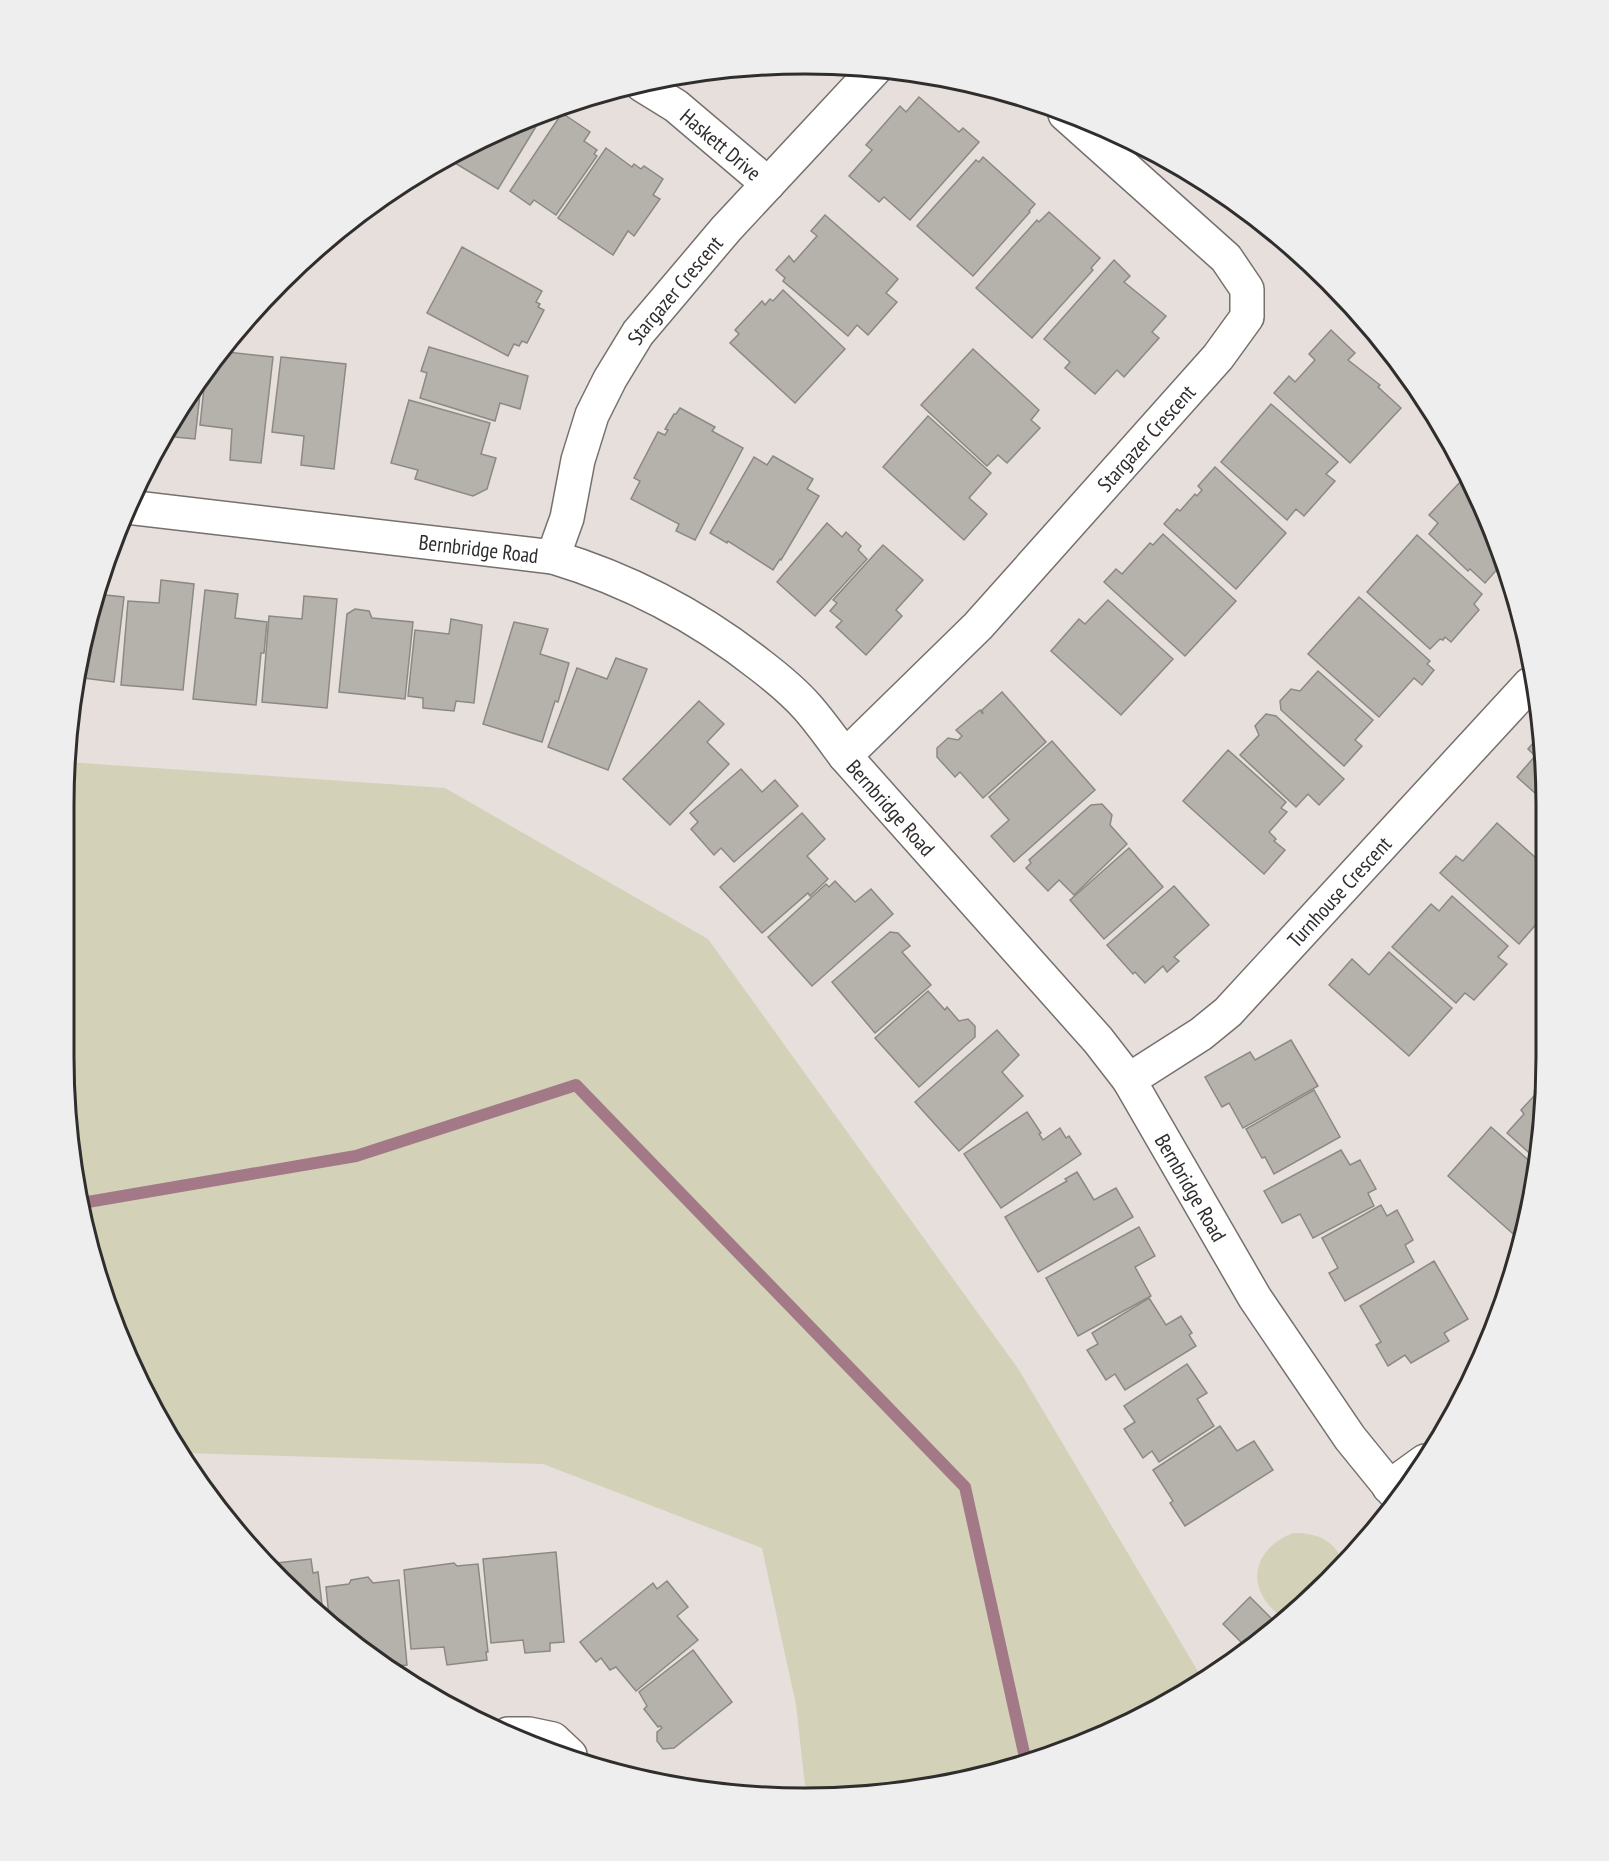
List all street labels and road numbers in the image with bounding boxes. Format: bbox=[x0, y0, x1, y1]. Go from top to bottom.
street label: Haskett Drive bbox=[675, 102, 767, 186]
street label: Stargazer Crescent bbox=[621, 230, 728, 349]
street label: Stargazer Crescent bbox=[1091, 379, 1201, 497]
street label: Bernbridge Road bbox=[417, 528, 540, 569]
street label: Bernbridge Road bbox=[841, 754, 941, 861]
street label: Turnhouse Crescent bbox=[1281, 830, 1397, 953]
street label: Bernbridge Road bbox=[1149, 1129, 1233, 1246]

